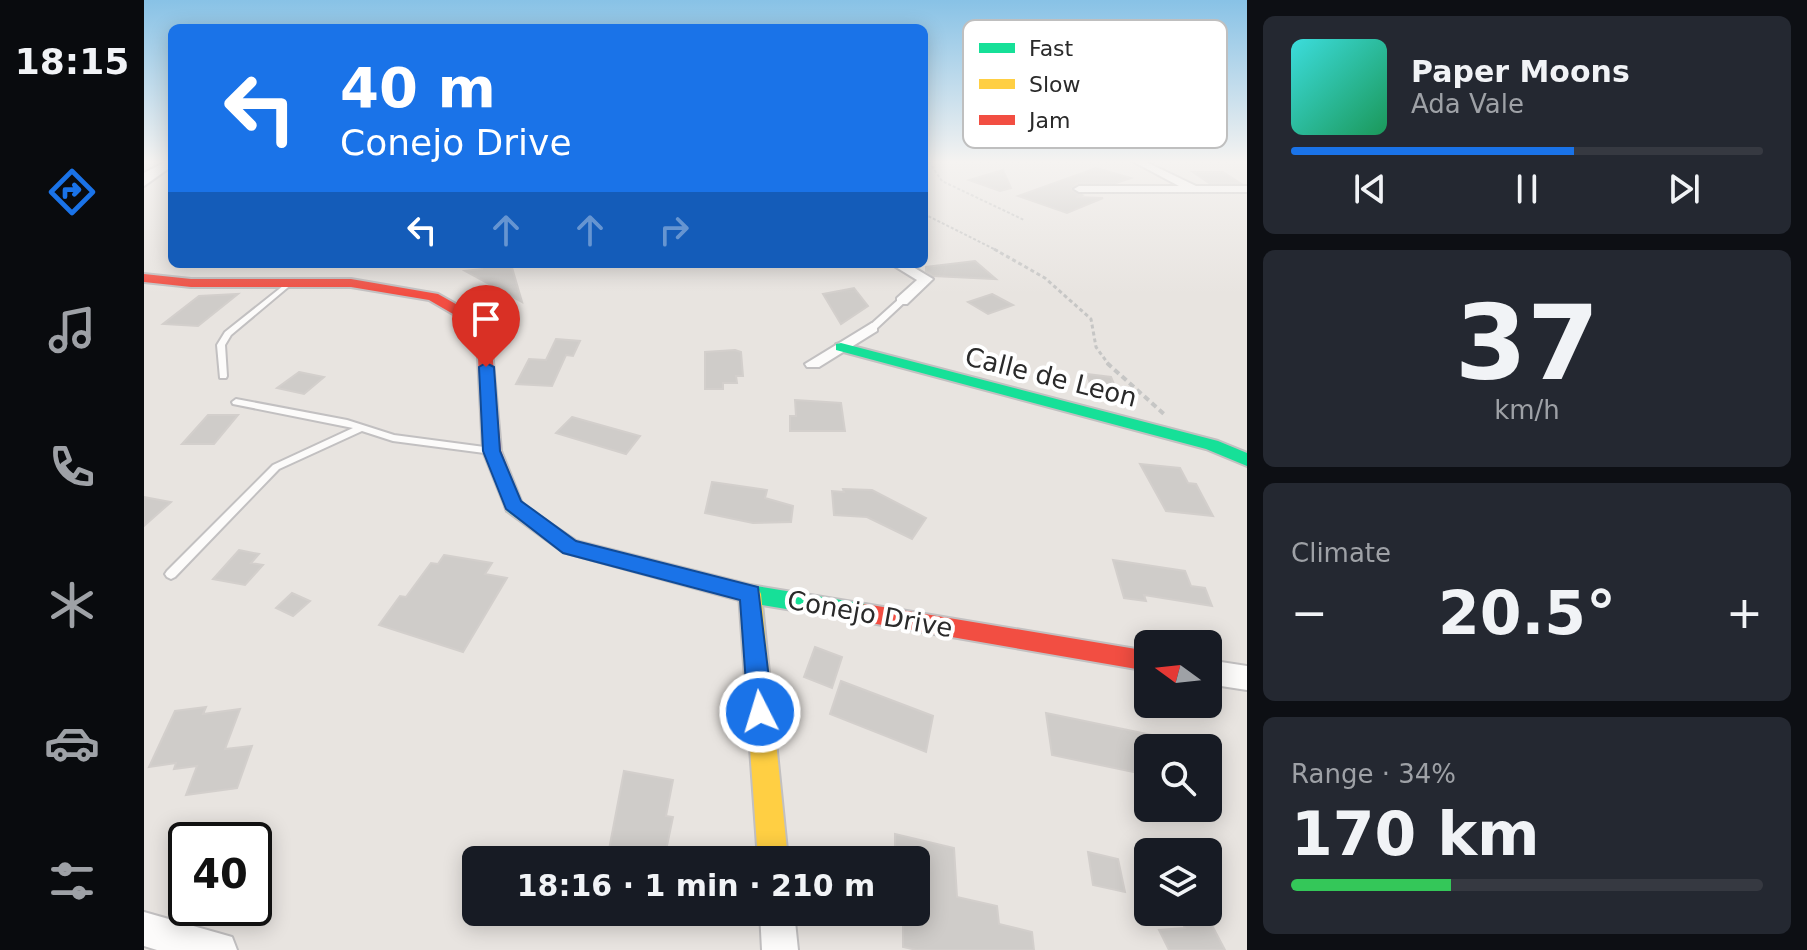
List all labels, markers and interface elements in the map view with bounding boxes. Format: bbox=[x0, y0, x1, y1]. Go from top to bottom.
legend bbox=[963, 20, 1227, 148]
text: Fast bbox=[1029, 36, 1074, 61]
text: 18:15 bbox=[15, 41, 129, 82]
text: Paper Moons bbox=[1411, 54, 1630, 89]
text: 40 m bbox=[340, 55, 496, 120]
icon: left bbox=[208, 56, 312, 160]
text: Slow bbox=[1029, 72, 1081, 97]
text: Ada Vale bbox=[1411, 89, 1524, 119]
text: Jam bbox=[1027, 108, 1070, 133]
text: Conejo Drive bbox=[340, 122, 572, 163]
icon: directions bbox=[44, 164, 100, 220]
icon: previous bbox=[1348, 167, 1392, 211]
icon: pause bbox=[1505, 167, 1549, 211]
icon: next bbox=[1662, 167, 1706, 211]
icon: left bbox=[400, 208, 444, 252]
icon: ahead bbox=[484, 208, 528, 252]
icon: ahead bbox=[568, 208, 612, 252]
icon: right bbox=[652, 208, 696, 252]
text: 37 bbox=[1455, 282, 1599, 404]
pin bbox=[452, 285, 520, 367]
icon: arrive bbox=[464, 297, 508, 341]
icon: music bbox=[44, 302, 100, 358]
street label: Calle de Leon bbox=[962, 341, 1140, 413]
text: km/h bbox=[1494, 395, 1560, 425]
icon: phone bbox=[44, 439, 100, 495]
text: Climate bbox=[1291, 538, 1391, 568]
icon: climate bbox=[44, 577, 100, 633]
text: 20.5° bbox=[1438, 578, 1616, 648]
street label: Conejo Drive bbox=[785, 585, 955, 643]
text: − bbox=[1291, 587, 1328, 638]
text: + bbox=[1726, 587, 1763, 638]
north arrow bbox=[1134, 630, 1222, 718]
map controls bbox=[1134, 630, 1222, 926]
position arrow bbox=[718, 670, 802, 754]
icon: car bbox=[44, 715, 100, 771]
button: search bbox=[1134, 734, 1222, 822]
text: Range · 34% bbox=[1291, 759, 1456, 789]
text: 170 km bbox=[1291, 799, 1540, 869]
speed limit sign: 40 bbox=[168, 822, 272, 926]
button: layers bbox=[1134, 838, 1222, 926]
icon: filters bbox=[44, 853, 100, 909]
text: 18:16 · 1 min · 210 m bbox=[517, 868, 875, 903]

